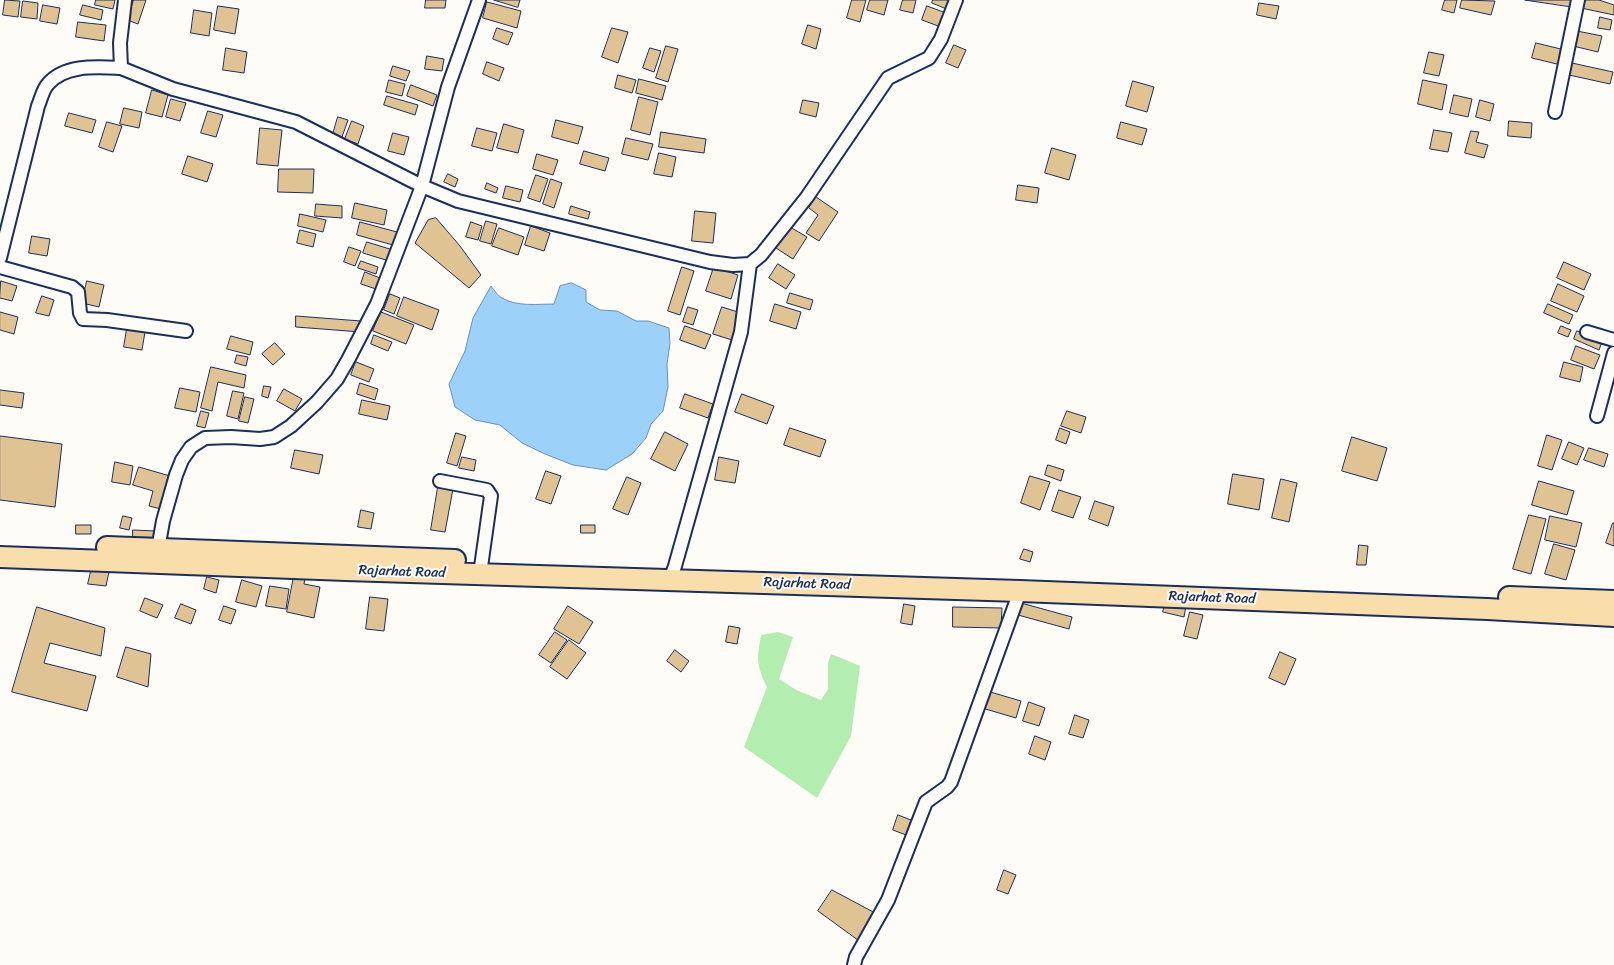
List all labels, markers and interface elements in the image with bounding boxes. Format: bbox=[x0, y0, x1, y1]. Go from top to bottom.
street label: Rajarhat Road bbox=[358, 562, 446, 582]
street label: Rajarhat Road bbox=[763, 574, 851, 594]
street label: Rajarhat Road bbox=[1168, 588, 1256, 608]

